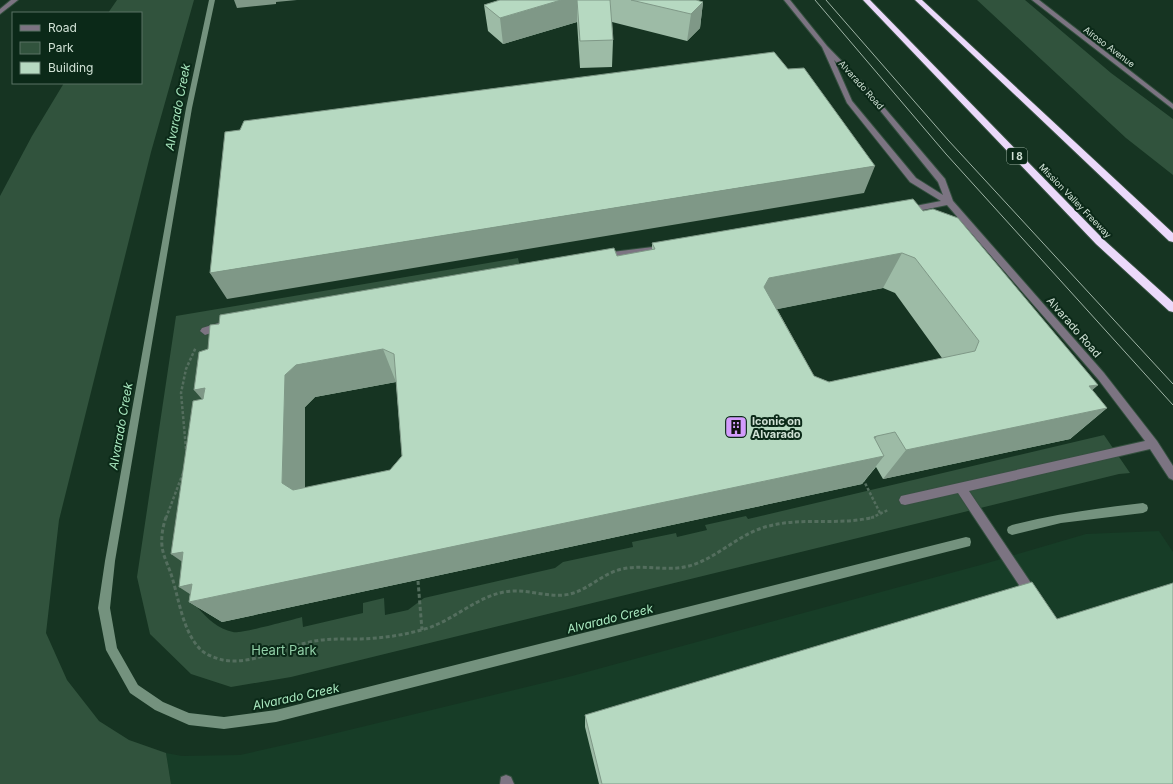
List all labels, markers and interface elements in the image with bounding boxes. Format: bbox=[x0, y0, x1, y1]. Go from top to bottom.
legend bbox=[12, 12, 142, 84]
text: Road bbox=[48, 20, 77, 35]
street label: Airoso Avenue bbox=[1081, 24, 1137, 69]
text: Park bbox=[48, 40, 74, 55]
street label: Alvarado Road bbox=[837, 58, 886, 111]
text: Building bbox=[48, 60, 93, 75]
water label: Alvarado Creek bbox=[162, 62, 193, 153]
road number: I 8 bbox=[1007, 148, 1027, 164]
street label: Mission Valley Freeway bbox=[1037, 161, 1114, 240]
street label: Alvarado Road bbox=[1044, 294, 1104, 360]
water label: Alvarado Creek bbox=[105, 381, 136, 472]
building icon: Iconic on Alvarado bbox=[723, 414, 749, 440]
place label: Iconic on Alvarado bbox=[752, 414, 801, 441]
water label: Alvarado Creek bbox=[564, 600, 655, 637]
park label: Heart Park bbox=[251, 642, 317, 658]
water label: Alvarado Creek bbox=[250, 680, 341, 713]

